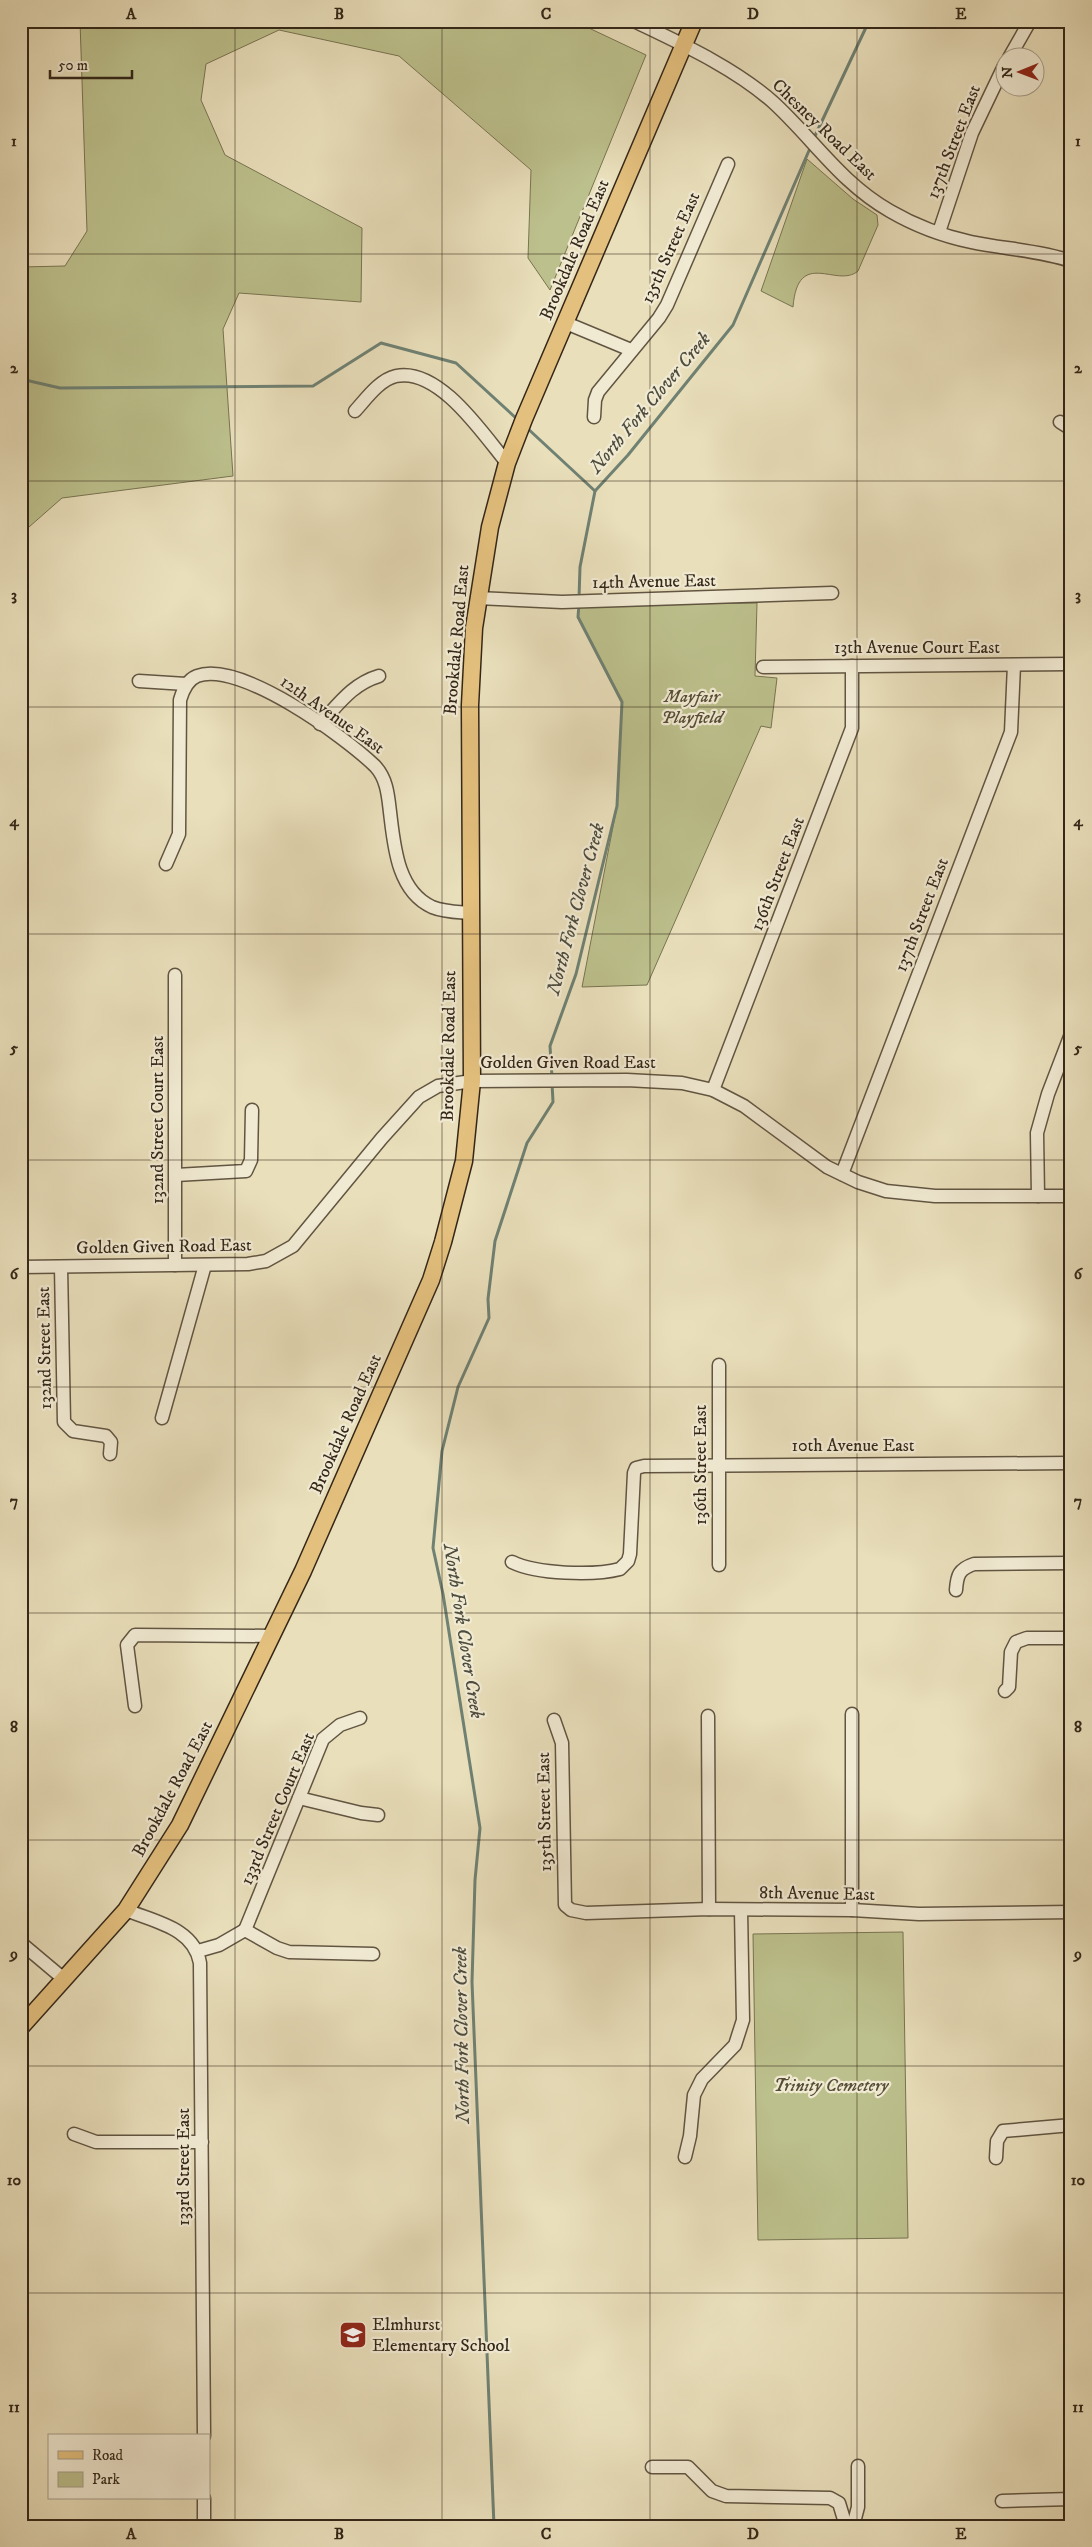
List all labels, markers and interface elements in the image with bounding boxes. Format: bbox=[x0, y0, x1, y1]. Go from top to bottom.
text: A bbox=[125, 4, 137, 24]
text: B bbox=[334, 4, 344, 24]
text: C bbox=[541, 4, 551, 24]
text: D bbox=[747, 4, 759, 24]
text: E bbox=[955, 4, 967, 24]
scale bar bbox=[50, 48, 132, 80]
north arrow bbox=[994, 48, 1044, 98]
text: 50 m bbox=[58, 56, 88, 75]
text: N bbox=[999, 66, 1017, 78]
street label: Chesney Road East bbox=[767, 74, 881, 186]
street label: 137th Street East bbox=[922, 82, 986, 202]
text: 1 bbox=[11, 131, 17, 151]
text: 1 bbox=[1075, 131, 1081, 151]
street label: Brookdale Road East bbox=[535, 176, 615, 324]
street label: 135th Street East bbox=[637, 189, 706, 307]
water label: North Fork Clover Creek bbox=[584, 328, 716, 479]
text: 2 bbox=[10, 358, 19, 378]
text: 2 bbox=[1074, 358, 1083, 378]
street label: Brookdale Road East bbox=[439, 564, 475, 716]
street label: 14th Avenue East bbox=[592, 570, 716, 594]
text: 3 bbox=[11, 585, 17, 605]
text: 3 bbox=[1075, 585, 1081, 605]
street label: 13th Avenue Court East bbox=[834, 637, 1000, 659]
street label: 12th Avenue East bbox=[276, 671, 389, 759]
park label: Mayfair Playfield bbox=[661, 686, 725, 729]
text: 4 bbox=[8, 811, 19, 831]
text: 4 bbox=[1072, 811, 1083, 831]
street label: 136th Street East bbox=[746, 814, 810, 934]
water label: North Fork Clover Creek bbox=[542, 821, 610, 998]
street label: 137th Street East bbox=[890, 855, 954, 975]
street label: Brookdale Road East bbox=[437, 970, 461, 1122]
street label: 132nd Street Court East bbox=[147, 1035, 169, 1204]
text: 5 bbox=[9, 1038, 18, 1058]
text: 5 bbox=[1073, 1038, 1082, 1058]
street label: Golden Given Road East bbox=[480, 1052, 656, 1074]
street label: Golden Given Road East bbox=[76, 1234, 252, 1260]
text: 6 bbox=[10, 1264, 20, 1284]
text: 6 bbox=[1074, 1264, 1084, 1284]
street label: 132nd Street East bbox=[33, 1286, 57, 1410]
street label: Brookdale Road East bbox=[305, 1350, 387, 1497]
street label: 136th Street East bbox=[690, 1405, 712, 1525]
street label: 10th Avenue East bbox=[791, 1435, 915, 1457]
text: 7 bbox=[10, 1491, 18, 1511]
text: 7 bbox=[1074, 1491, 1082, 1511]
water label: North Fork Clover Creek bbox=[438, 1541, 488, 1720]
text: 8 bbox=[10, 1717, 18, 1737]
street label: Brookdale Road East bbox=[128, 1717, 218, 1861]
text: 8 bbox=[1074, 1717, 1082, 1737]
street label: 133rd Street Court East bbox=[236, 1729, 320, 1889]
street label: 135th Street East bbox=[533, 1752, 557, 1872]
street label: 8th Avenue East bbox=[759, 1882, 875, 1906]
text: 9 bbox=[9, 1944, 18, 1964]
text: 9 bbox=[1073, 1944, 1082, 1964]
water label: North Fork Clover Creek bbox=[449, 1946, 475, 2125]
park label: Trinity Cemetery bbox=[774, 2075, 889, 2097]
street label: 133rd Street East bbox=[173, 2108, 195, 2226]
text: 10 bbox=[7, 2170, 22, 2190]
text: 10 bbox=[1071, 2170, 1086, 2190]
place label: Elmhurst Elementary School bbox=[372, 2314, 510, 2357]
school or university icon: Elmhurst Elementary School bbox=[338, 2320, 368, 2350]
text: 11 bbox=[8, 2397, 20, 2417]
text: 11 bbox=[1072, 2397, 1084, 2417]
legend bbox=[48, 2434, 210, 2500]
text: Road bbox=[92, 2446, 124, 2465]
text: Park bbox=[92, 2470, 121, 2489]
text: A bbox=[125, 2524, 137, 2544]
text: B bbox=[334, 2524, 344, 2544]
text: C bbox=[541, 2524, 551, 2544]
text: D bbox=[747, 2524, 759, 2544]
text: E bbox=[955, 2524, 967, 2544]

